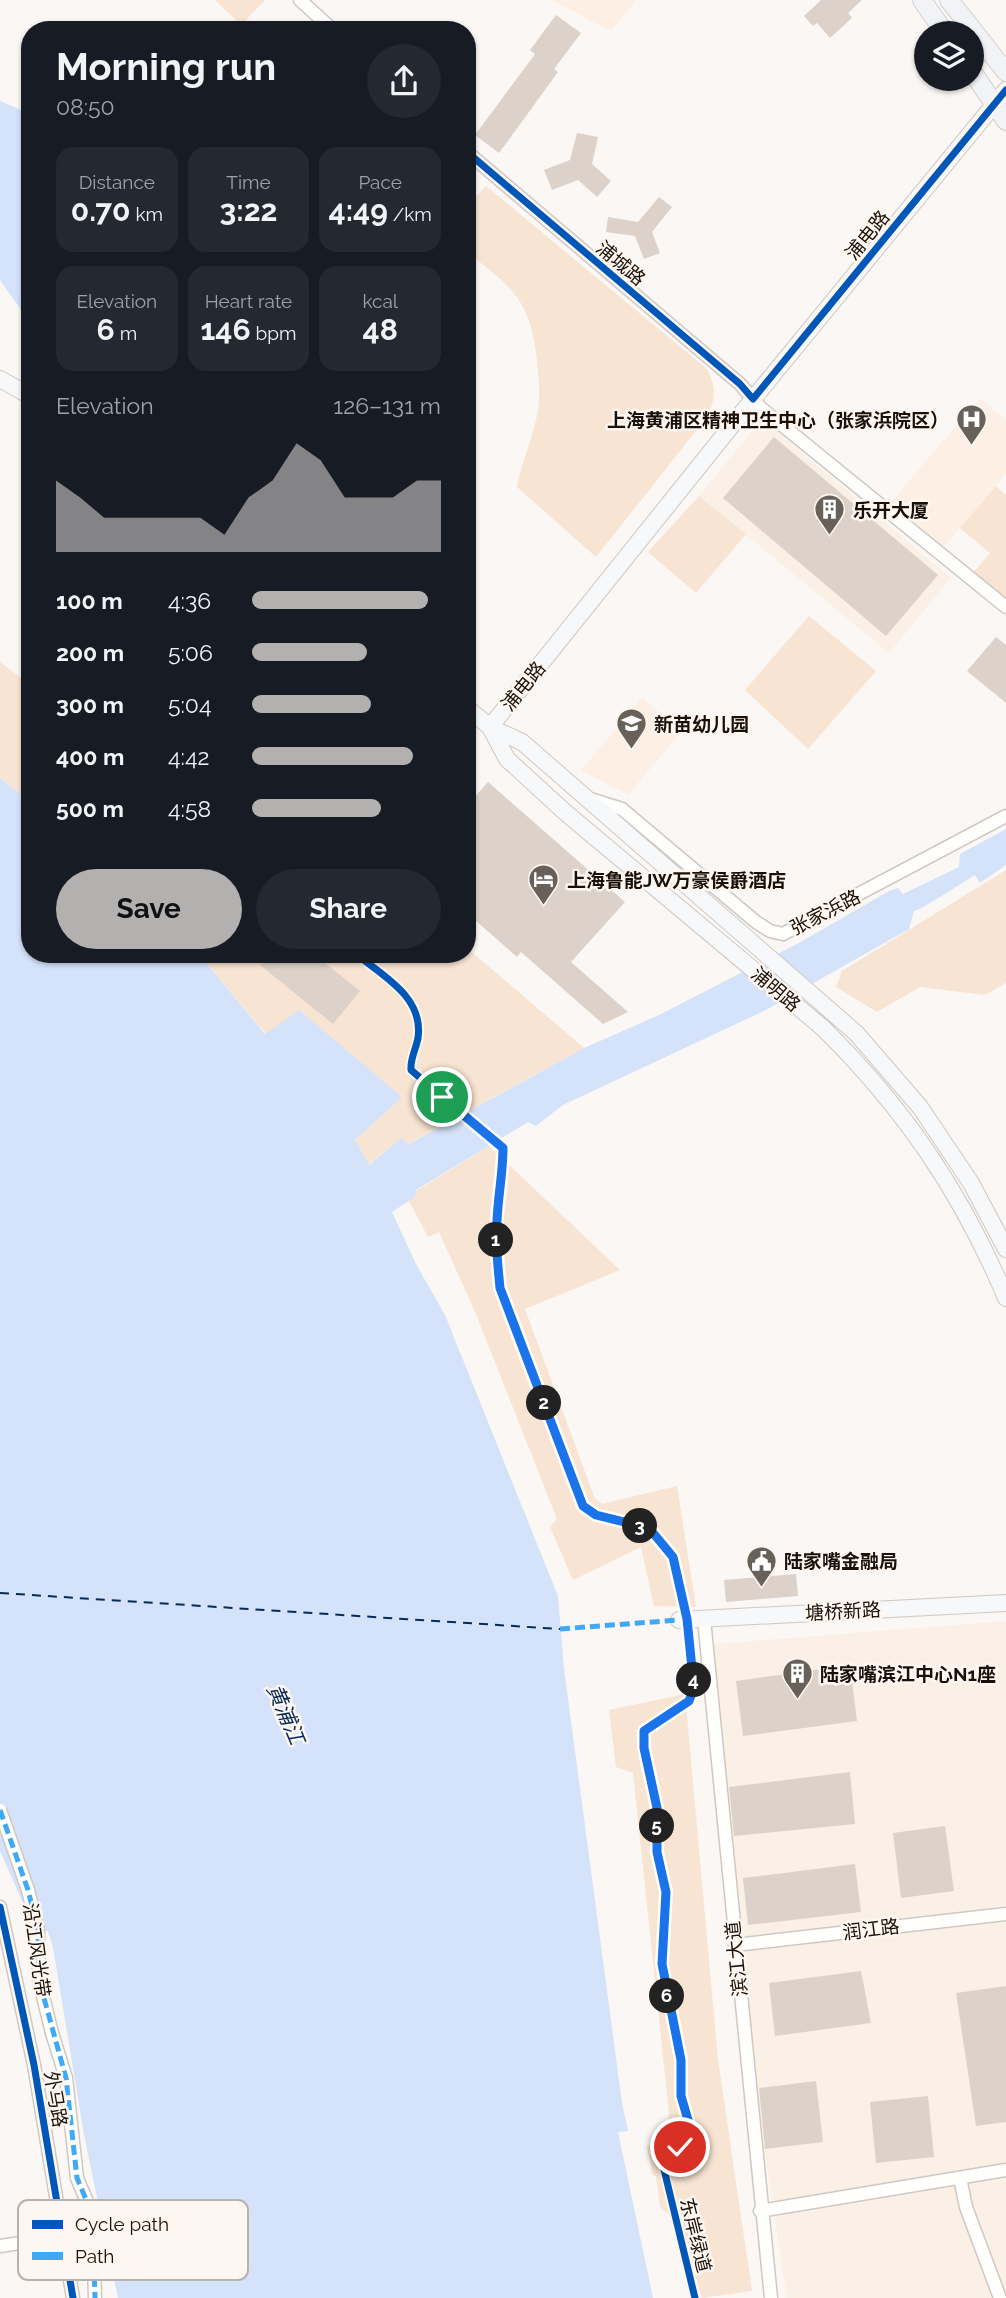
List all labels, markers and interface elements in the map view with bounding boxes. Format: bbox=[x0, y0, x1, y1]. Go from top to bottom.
map controls bbox=[914, 21, 984, 91]
button: layers bbox=[914, 21, 984, 91]
text: Morning run bbox=[56, 44, 276, 89]
button: share bbox=[367, 44, 441, 118]
text: 08:50 bbox=[56, 93, 115, 120]
text: Distance bbox=[79, 171, 155, 193]
text: Time bbox=[226, 171, 271, 193]
text: Pace bbox=[358, 171, 402, 193]
text: 0.70 bbox=[71, 193, 131, 228]
text: 3:22 bbox=[219, 193, 277, 228]
text: 4:49 bbox=[329, 193, 388, 228]
text: km bbox=[131, 203, 163, 225]
text: /km bbox=[388, 203, 432, 225]
street label: 浦电路 bbox=[841, 206, 893, 264]
street label: 浦城路 bbox=[592, 236, 650, 290]
text: Elevation bbox=[76, 290, 157, 312]
text: Heart rate bbox=[205, 290, 292, 312]
text: kcal bbox=[362, 290, 398, 312]
text: 6 bbox=[97, 312, 115, 347]
text: 146 bbox=[201, 312, 251, 347]
text: 48 bbox=[363, 312, 398, 347]
text: m bbox=[115, 322, 137, 344]
text: bpm bbox=[251, 322, 296, 344]
text: Elevation bbox=[56, 392, 154, 419]
text: 126–131 m bbox=[333, 392, 441, 419]
hospital icon: 上海黄浦区精神卫生中心（张家浜院区） bbox=[955, 403, 989, 447]
place label: 上海黄浦区精神卫生中心（张家浜院区） bbox=[607, 409, 949, 431]
building icon: 乐开大厦 bbox=[813, 493, 847, 537]
place label: 乐开大厦 bbox=[853, 499, 929, 521]
text: 100 m bbox=[56, 587, 123, 614]
text: 4:36 bbox=[168, 587, 211, 614]
text: 200 m bbox=[56, 639, 124, 666]
text: 5:06 bbox=[168, 639, 213, 666]
street label: 浦电路 bbox=[497, 657, 549, 715]
text: 300 m bbox=[56, 691, 124, 718]
text: 5:04 bbox=[168, 691, 212, 718]
school or university icon: 新苗幼儿园 bbox=[614, 707, 648, 751]
place label: 新苗幼儿园 bbox=[654, 713, 749, 735]
text: 400 m bbox=[56, 743, 124, 770]
text: 4:42 bbox=[168, 743, 209, 770]
text: 500 m bbox=[56, 795, 124, 822]
text: 4:58 bbox=[168, 795, 211, 822]
hotel icon: 上海鲁能JW万豪侯爵酒店 bbox=[527, 863, 561, 907]
button: Save bbox=[56, 869, 242, 949]
button: Share bbox=[256, 869, 441, 949]
place label: 上海鲁能JW万豪侯爵酒店 bbox=[567, 869, 786, 891]
street label: 张家浜路 bbox=[786, 885, 864, 939]
street label: 浦明路 bbox=[747, 962, 805, 1016]
pin bbox=[412, 1067, 472, 1127]
icon: arrive bbox=[423, 1078, 461, 1116]
pin: 1 bbox=[478, 1222, 514, 1258]
text: 1 bbox=[491, 1228, 500, 1250]
pin: 2 bbox=[526, 1386, 562, 1420]
text: 2 bbox=[538, 1391, 549, 1413]
pin: 3 bbox=[622, 1508, 658, 1544]
text: 3 bbox=[634, 1514, 645, 1536]
public building icon: 陆家嘴金融局 bbox=[744, 1544, 778, 1588]
place label: 陆家嘴金融局 bbox=[784, 1550, 898, 1572]
street label: 塘桥新路 bbox=[804, 1598, 882, 1624]
building icon: 陆家嘴滨江中心N1座 bbox=[780, 1657, 814, 1701]
pin: 4 bbox=[676, 1662, 712, 1698]
place label: 陆家嘴滨江中心N1座 bbox=[820, 1663, 996, 1685]
text: 4 bbox=[688, 1668, 699, 1690]
water label: 黄浦江 bbox=[262, 1680, 311, 1750]
pin: 5 bbox=[640, 1808, 674, 1843]
text: 5 bbox=[651, 1814, 662, 1836]
street label: 沿江风光带 bbox=[19, 1901, 55, 1999]
street label: 润江路 bbox=[841, 1915, 901, 1943]
street label: 滨江大道 bbox=[721, 1920, 751, 1998]
pin: 6 bbox=[650, 1979, 684, 2014]
text: 6 bbox=[661, 1984, 672, 2006]
street label: 外马路 bbox=[40, 2069, 72, 2129]
pin bbox=[650, 2117, 710, 2177]
icon: check bbox=[661, 2128, 699, 2166]
street label: 东岸绿道 bbox=[676, 2195, 716, 2275]
legend bbox=[18, 2200, 248, 2280]
text: Cycle path bbox=[75, 2213, 169, 2235]
text: Path bbox=[75, 2245, 114, 2267]

